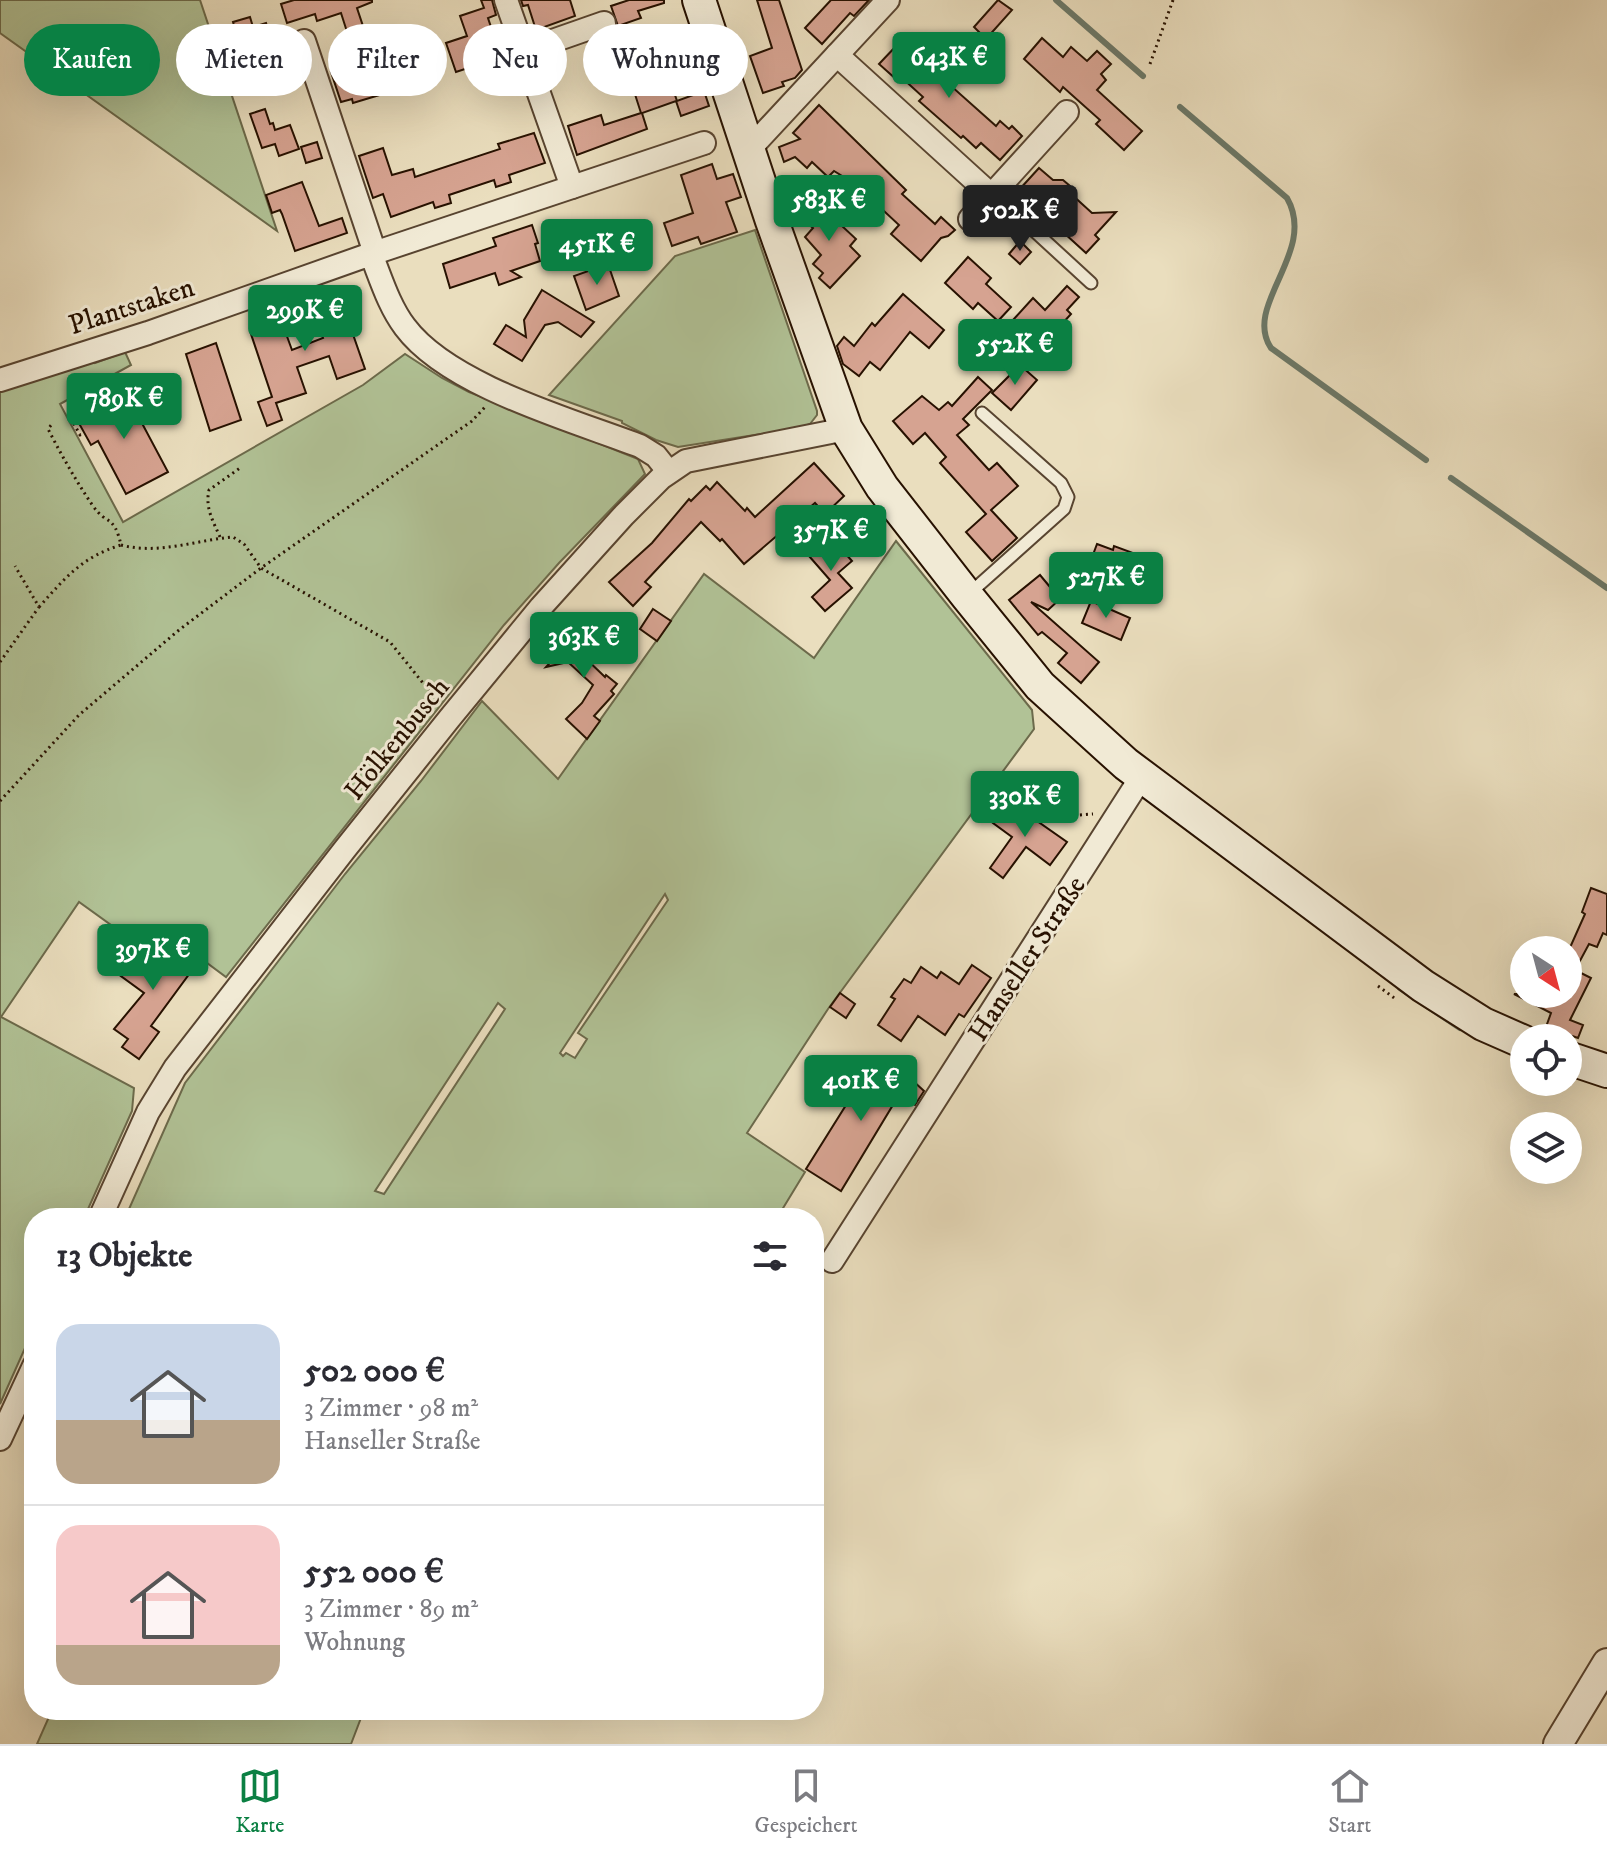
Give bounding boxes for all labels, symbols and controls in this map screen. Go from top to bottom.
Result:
chip: Kaufen [24,24,160,96]
chip: Mieten [176,24,312,96]
chip: Filter [328,24,447,96]
chip: Neu [463,24,567,96]
chip: Wohnung [583,24,748,96]
pin: 643K € [884,32,1014,100]
text: 643K € [910,41,988,74]
pin: 583K € [764,175,894,243]
text: 583K € [792,184,866,217]
pin: 502K € [955,185,1085,253]
text: 502K € [981,194,1059,227]
pin: 451K € [532,219,662,287]
text: 451K € [559,228,635,261]
street label: Plantstaken [64,270,199,343]
pin: 299K € [240,285,370,353]
text: 299K € [266,294,344,327]
pin: 552K € [950,319,1080,387]
text: 552K € [976,328,1054,361]
pin: 789K € [59,373,189,441]
text: 789K € [85,382,163,415]
pin: 357K € [766,505,896,573]
text: 357K € [793,514,869,547]
pin: 527K € [1041,552,1171,620]
text: 527K € [1067,561,1145,594]
pin: 363K € [519,612,649,680]
text: 363K € [548,621,620,654]
street label: Hölkenbusch [337,670,457,807]
pin: 330K € [960,771,1090,839]
text: 330K € [989,780,1061,813]
street label: Hanseller Straße [961,870,1094,1048]
pin: 397K € [88,924,218,992]
text: 397K € [115,933,191,966]
north arrow [1510,936,1582,1008]
map controls [1510,936,1582,1184]
button: locate [1510,1024,1582,1096]
pin: 401K € [796,1055,926,1123]
text: 401K € [822,1064,900,1097]
button: layers [1510,1112,1582,1184]
icon: filters [748,1234,792,1278]
text: 13 Objekte [56,1235,192,1277]
text: 502 000 € [304,1350,445,1392]
icon: home [120,1356,216,1452]
text: 3 Zimmer · 98 m² [304,1392,478,1425]
text: Hanseller Straße [304,1425,481,1458]
text: 552 000 € [304,1551,444,1593]
icon: home [120,1557,216,1653]
text: 3 Zimmer · 89 m² [304,1593,478,1626]
text: Wohnung [304,1626,405,1659]
tab: Karte [235,1764,284,1839]
tab: Gespeichert [755,1764,858,1839]
tab: Start [1328,1764,1372,1839]

